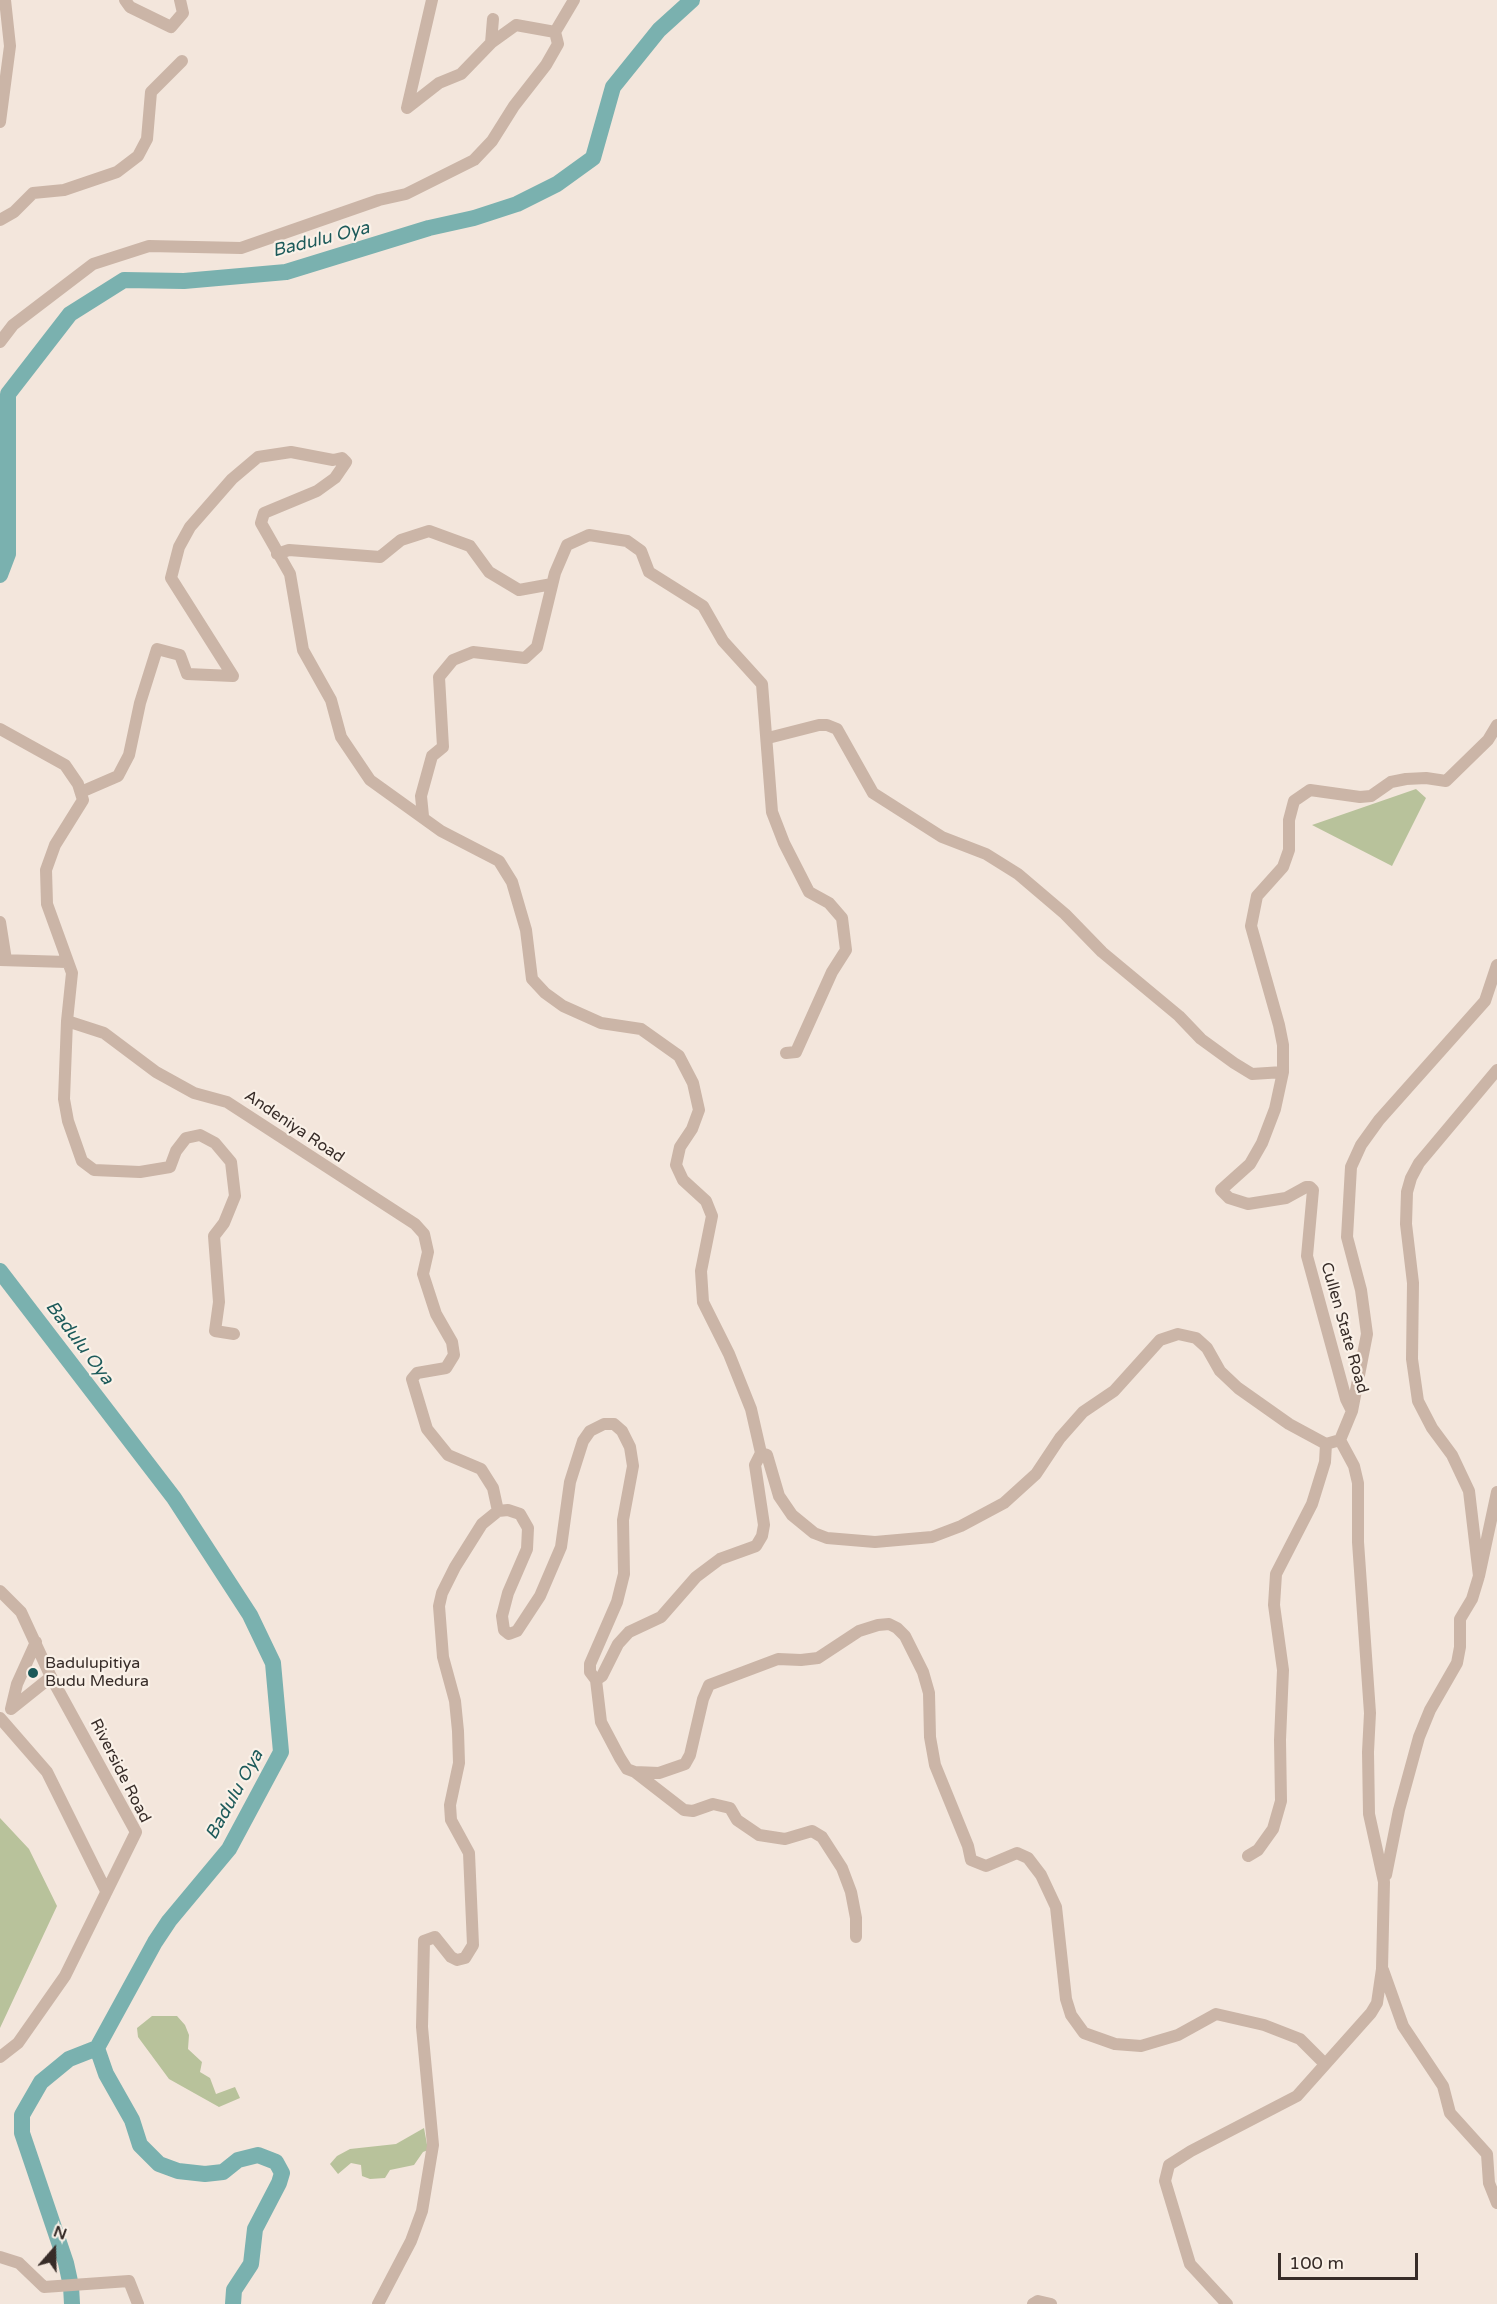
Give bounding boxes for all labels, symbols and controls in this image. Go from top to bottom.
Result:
water label: Badulu Oya [270,218,372,262]
street label: Andeniya Road [240,1087,348,1167]
street label: Cullen State Road [1316,1260,1372,1396]
water label: Badulu Oya [40,1297,118,1389]
place label: Badulupitiya Budu Medura [45,1654,149,1692]
marker: Badulupitiya Budu Medura [26,1666,40,1680]
street label: Riverside Road [86,1716,154,1826]
water label: Badulu Oya [201,1746,269,1844]
north arrow [24,2220,84,2280]
text: N [51,2221,70,2245]
scale bar [1281,2241,1420,2279]
text: 100 m [1289,2252,1344,2274]

